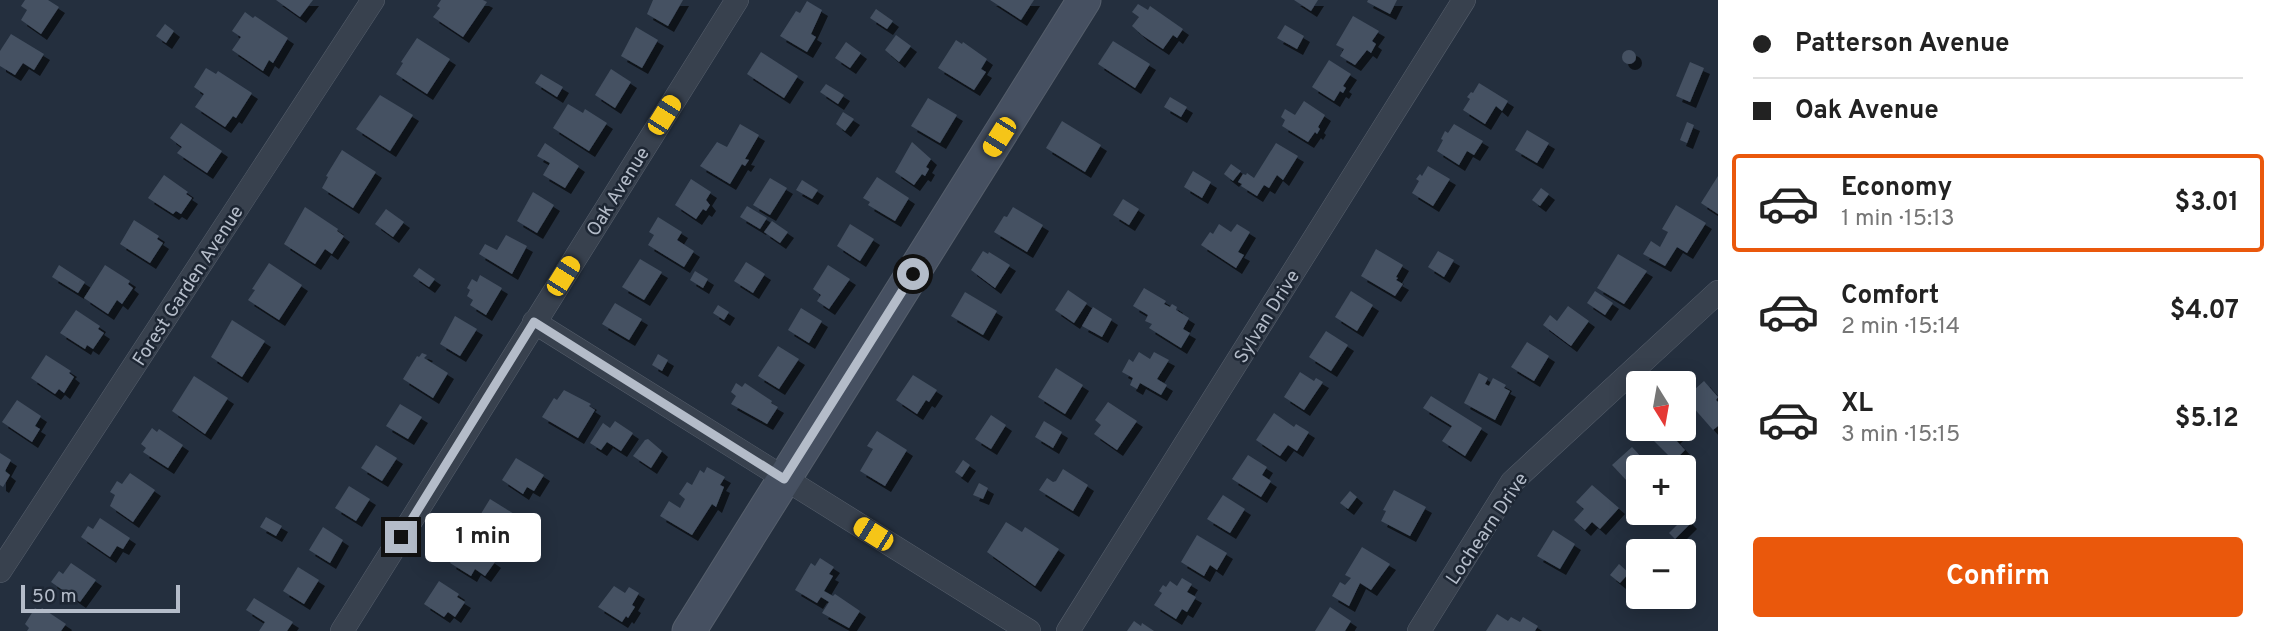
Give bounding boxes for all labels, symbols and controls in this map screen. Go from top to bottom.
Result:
text: Patterson Avenue [1795,28,2010,61]
car [644,92,685,138]
text: Oak Avenue [1795,95,1939,128]
car [979,114,1020,160]
street label: Oak Avenue [582,143,656,241]
icon: car [1757,172,1820,235]
text: Economy [1841,172,1952,205]
text: $3.01 [2175,187,2239,220]
street label: Forest Garden Avenue [128,201,249,371]
text: 1 min · 15:13 [1841,205,1955,234]
car [543,253,584,299]
route start [897,258,929,290]
street label: Sylvan Drive [1229,266,1306,368]
icon: car [1757,280,1820,343]
text: Comfort [1841,280,1939,313]
text: $4.07 [2170,295,2239,328]
text: 2 min · 15:14 [1841,313,1960,342]
north arrow [1626,371,1696,441]
map controls [1626,371,1696,609]
icon: car [1757,388,1820,451]
text: XL [1841,388,1873,421]
text: $5.12 [2175,403,2239,436]
text: 3 min · 15:15 [1841,421,1960,450]
button: + [1626,455,1696,525]
street label: Lochearn Drive [1441,469,1534,590]
callout: 1 min [426,512,541,562]
car [850,514,897,554]
route end [385,521,417,553]
text: 1 min [455,523,511,552]
button: Confirm [1753,537,2243,617]
button: − [1626,539,1696,609]
scale bar [21,582,180,614]
text: 50 m [32,585,77,609]

